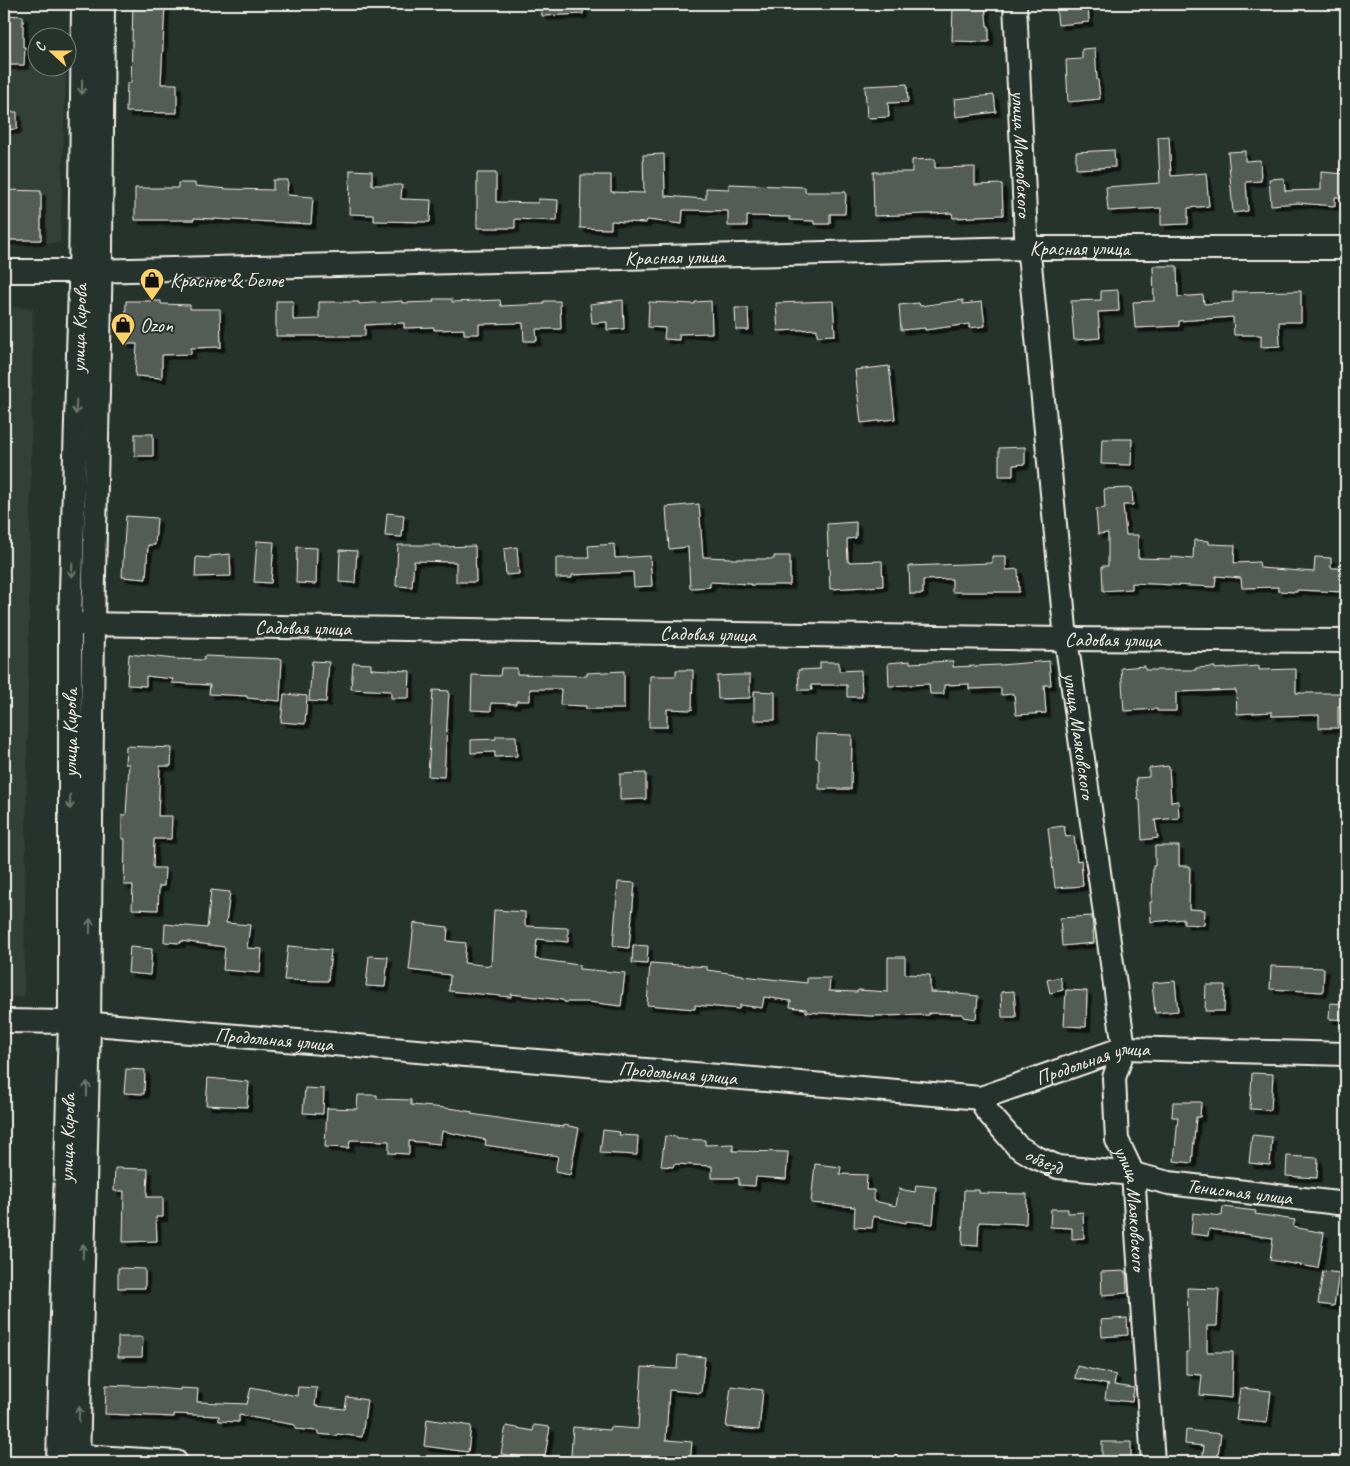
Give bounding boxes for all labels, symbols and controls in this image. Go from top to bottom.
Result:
north arrow [28,28,78,78]
text: С [31,39,50,54]
one-way arrow [77,79,87,95]
street label: улица Маяковского [1006,89,1037,220]
street label: Красная улица [1030,236,1132,261]
street label: Красная улица [625,243,727,271]
shop icon: Красное & Белое [139,267,165,301]
place label: Красное & Белое [170,268,285,293]
street label: улица Кирова [65,282,93,374]
shop icon: Ozon [110,312,136,346]
place label: Ozon [140,313,174,338]
one-way arrow [72,399,81,415]
one-way arrow [67,562,77,578]
street label: Садовая улица [255,615,352,641]
street label: Садовая улица [660,621,757,647]
street label: Садовая улица [1065,627,1162,653]
street label: улица Маяковского [1058,670,1101,802]
street label: улица Кирова [58,687,83,778]
one-way arrow [65,794,75,810]
one-way arrow [85,918,95,934]
street label: Продольная улица [214,1022,336,1057]
street label: Продольная улица [1032,1036,1151,1091]
street label: Продольная улица [618,1056,739,1091]
one-way arrow [83,1081,92,1097]
street label: улица Кирова [54,1092,81,1184]
street label: улица Маяковского [1108,1141,1152,1274]
street label: объезд [1020,1142,1064,1180]
street label: Тенистая улица [1185,1173,1295,1211]
one-way arrow [79,1243,88,1259]
one-way arrow [74,1406,84,1422]

